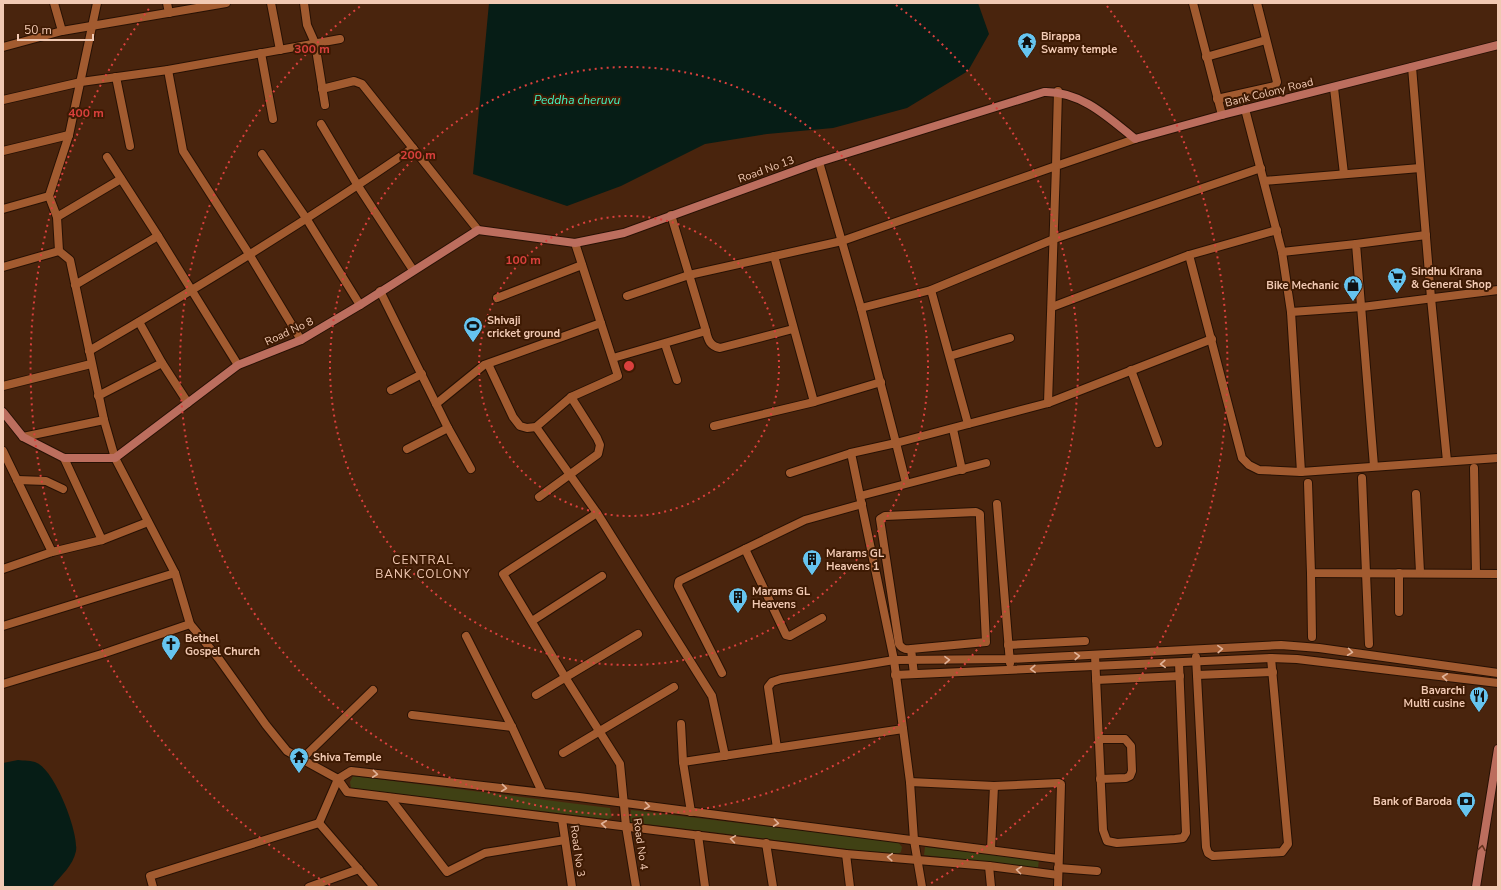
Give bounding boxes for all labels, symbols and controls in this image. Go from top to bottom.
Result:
scale bar [18,16,93,42]
text: 50 m [24,22,52,38]
place label: Birappa Swamy temple [1041,29,1117,57]
temple icon: Birappa Swamy temple [1016,31,1038,59]
text: 300 m [294,41,330,57]
street label: Bank Colony Road [1223,74,1315,111]
water label: Peddha cheruvu [534,92,621,108]
text: 400 m [68,105,104,121]
text: 200 m [400,147,436,163]
street label: Road No 13 [736,152,796,187]
text: 100 m [505,252,541,268]
place label: Sindhu Kirana & General Shop [1411,264,1492,292]
supermarket icon: Sindhu Kirana & General Shop [1386,266,1408,294]
shop icon: Bike Mechanic [1342,274,1364,302]
place label: Bike Mechanic [1266,278,1340,293]
street label: Road No 8 [262,313,316,349]
place label: Shivaji cricket ground [487,313,560,341]
sports icon: Shivaji cricket ground [462,315,484,343]
centre of rings [622,359,636,373]
place label: Marams GL Heavens 1 [826,546,884,574]
building icon: Marams GL Heavens 1 [801,548,823,576]
district label: CENTRAL BANK COLONY [375,552,471,582]
place label: Marams GL Heavens [752,584,810,612]
building icon: Marams GL Heavens [727,586,749,614]
place label: Bethel Gospel Church [185,631,260,659]
church icon: Bethel Gospel Church [160,633,182,661]
one-way arrow [1217,644,1223,653]
one-way arrow [1347,647,1353,656]
one-way arrow [1074,651,1080,660]
one-way arrow [944,655,950,664]
one-way arrow [1160,659,1166,668]
one-way arrow [1030,665,1036,673]
one-way arrow [1442,673,1448,682]
place label: Bavarchi Multi cusine [1404,683,1465,711]
restaurant icon: Bavarchi Multi cusine [1468,685,1490,713]
temple icon: Shiva Temple [288,746,310,774]
place label: Shiva Temple [313,750,381,765]
one-way arrow [372,769,378,778]
one-way arrow [501,784,507,793]
bank icon: Bank of Baroda [1455,790,1477,818]
place label: Bank of Baroda [1373,794,1452,809]
one-way arrow [644,801,650,810]
street label: Road No 4 [629,817,652,871]
one-way arrow [773,818,779,827]
one-way arrow [601,820,607,829]
street label: Road No 3 [566,824,589,878]
one-way arrow [730,835,736,844]
one-way arrow [1477,845,1486,852]
one-way arrow [887,853,893,862]
one-way arrow [1016,866,1022,875]

